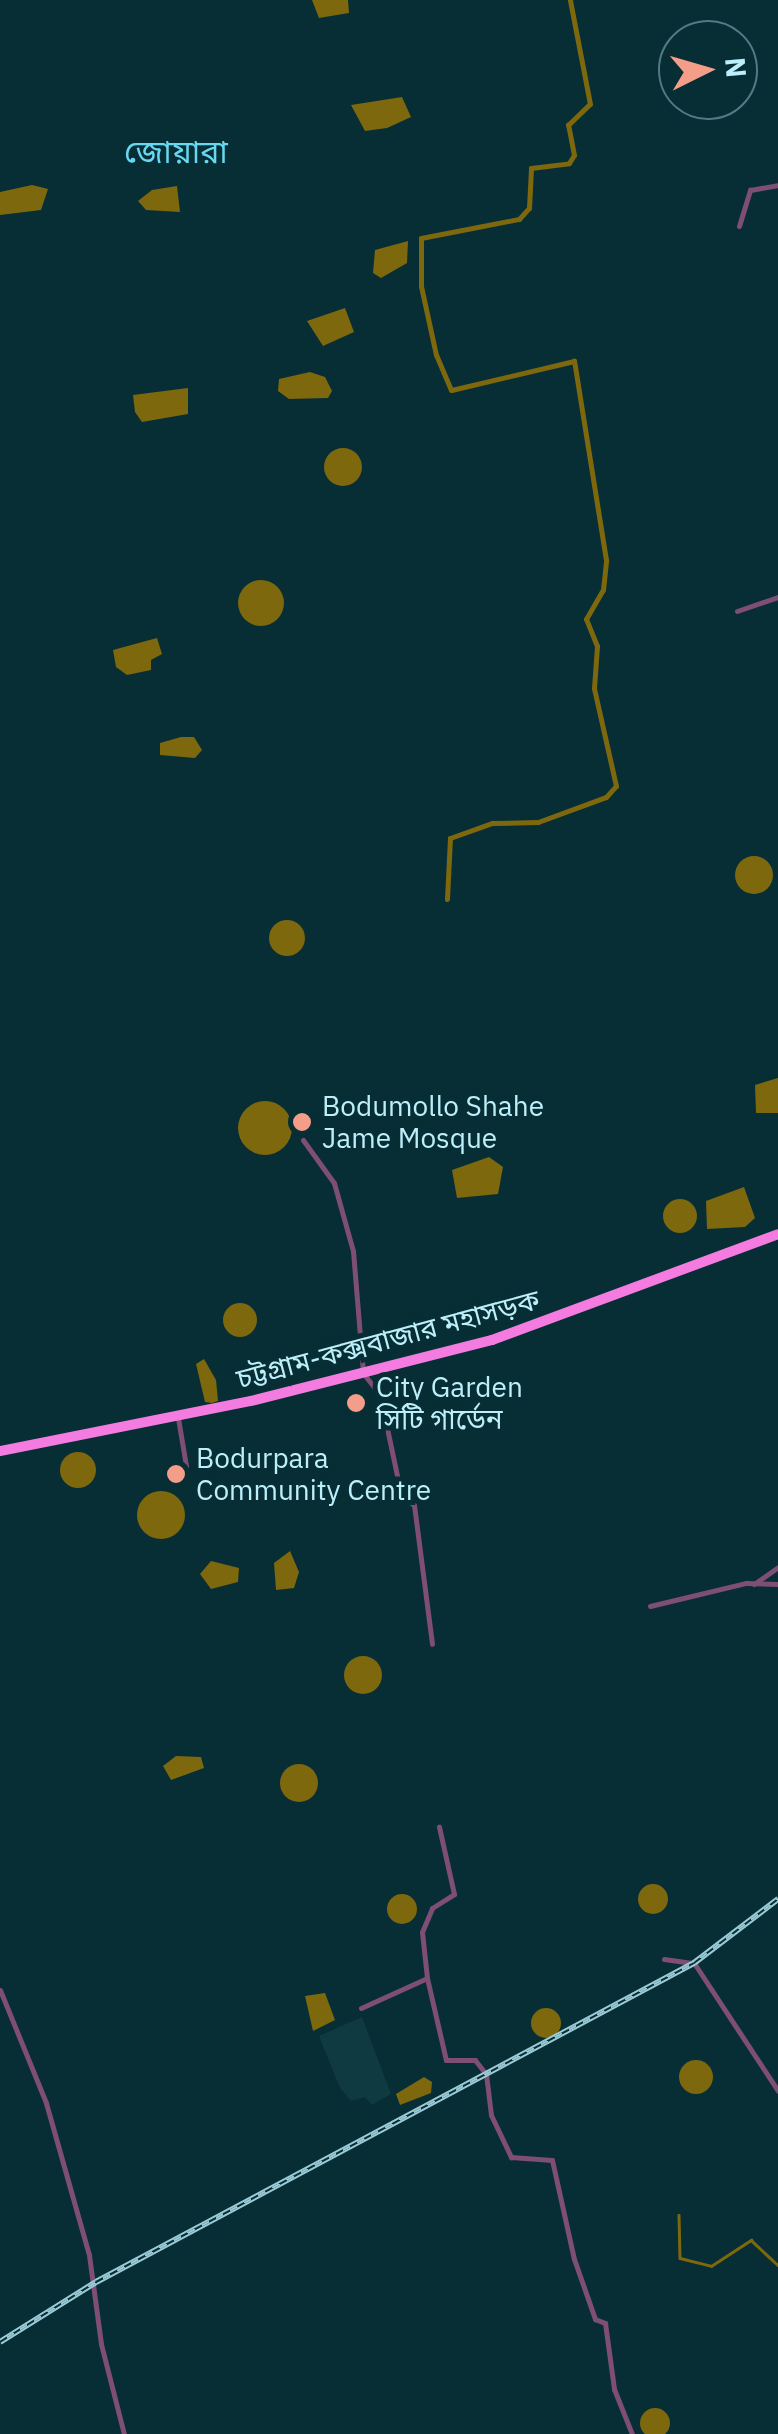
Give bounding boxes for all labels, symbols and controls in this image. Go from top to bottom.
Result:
north arrow [658,20,758,120]
text: N [717,56,756,79]
district label: জোয়ারা [124,132,228,170]
place label: Bodumollo Shahe Jame Mosque [322,1089,544,1155]
marker: Bodumollo Shahe Jame Mosque [291,1111,313,1133]
street label: চট্টগ্রাম-কক্সবাজার মহাসড়ক [233,1282,543,1396]
place label: City Garden সিটি গার্ডেন [376,1370,523,1436]
marker: City Garden সিটি গার্ডেন [345,1392,367,1414]
place label: Bodurpara Community Centre [196,1441,431,1507]
marker: Bodurpara Community Centre [165,1463,187,1485]

